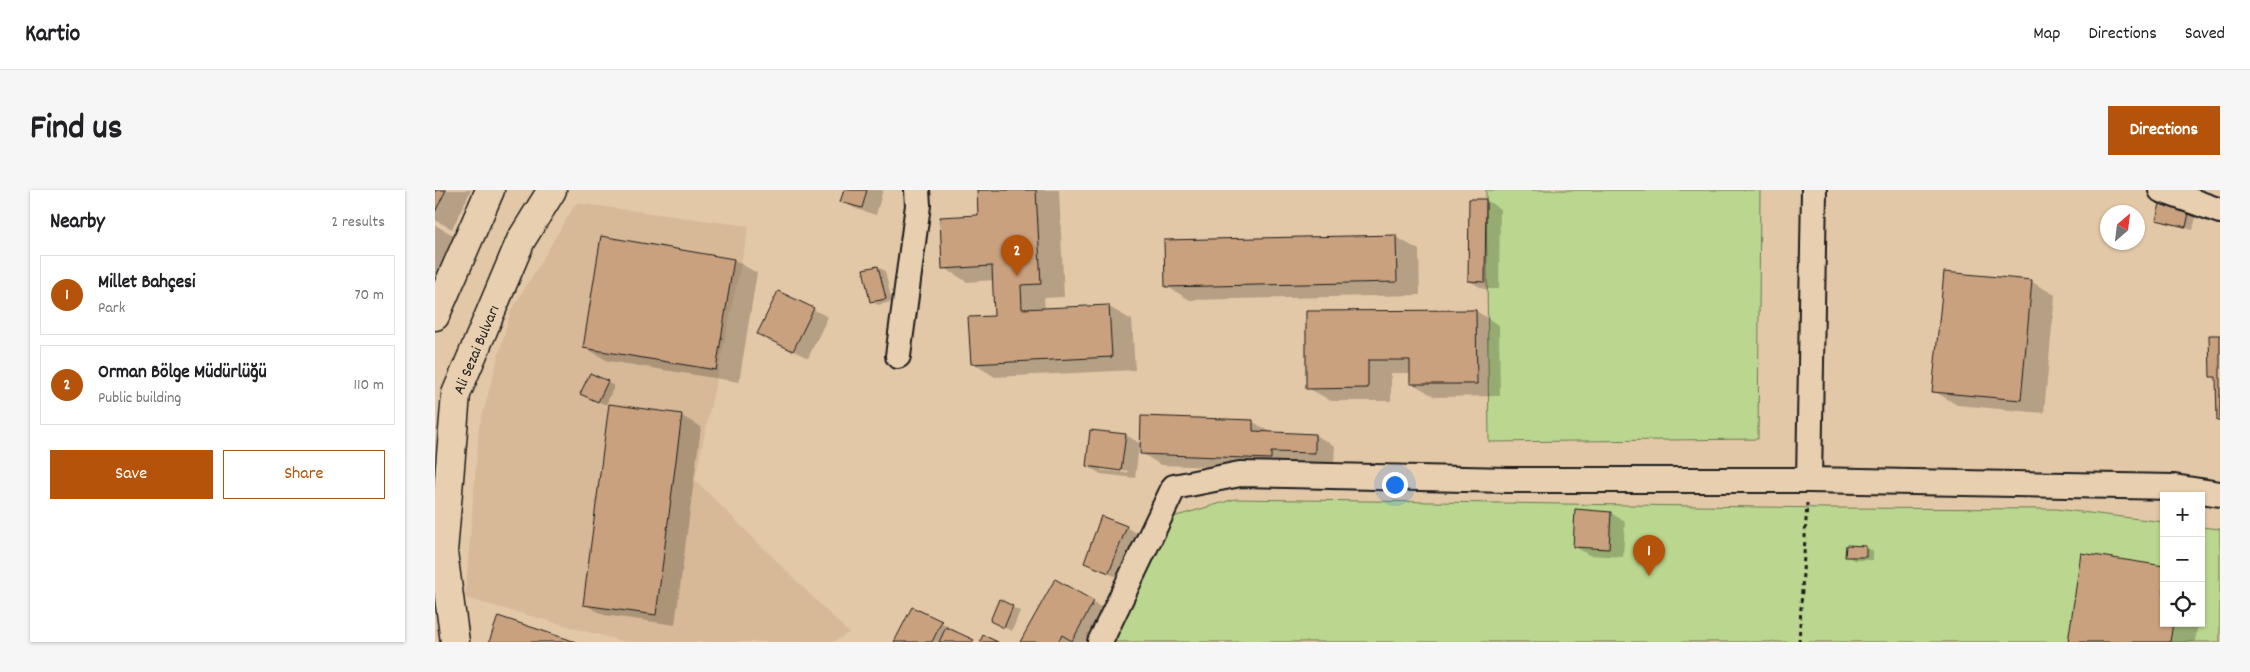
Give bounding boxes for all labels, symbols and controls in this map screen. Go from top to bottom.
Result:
text: Kartio [25,18,80,52]
text: Map [2033,22,2060,47]
text: Directions [2088,22,2157,47]
text: Saved [2185,22,2225,47]
text: Find us [30,105,122,155]
button: Directions [2108,106,2220,155]
north arrow [2100,205,2145,250]
text: Nearby [50,208,105,238]
text: 2 results [331,211,385,234]
pin: 2 [1001,235,1033,276]
text: Millet Bahçesi [98,270,195,297]
text: 1 [65,284,69,307]
text: 70 m [354,284,384,307]
text: Park [98,297,125,320]
street label: Ali Sezai Bulvarı [448,302,506,398]
text: Orman Bölge Müdürlüğü [98,360,267,387]
text: 2 [64,374,71,397]
text: 110 m [354,374,384,397]
text: Public building [98,387,181,410]
button: Save [50,450,213,499]
button: Share [223,450,385,499]
your location [1382,472,1408,498]
map controls [2160,492,2205,627]
button: + [2160,492,2205,537]
pin: 1 [1633,535,1665,576]
button: − [2160,537,2205,582]
button: locate [2160,582,2205,627]

